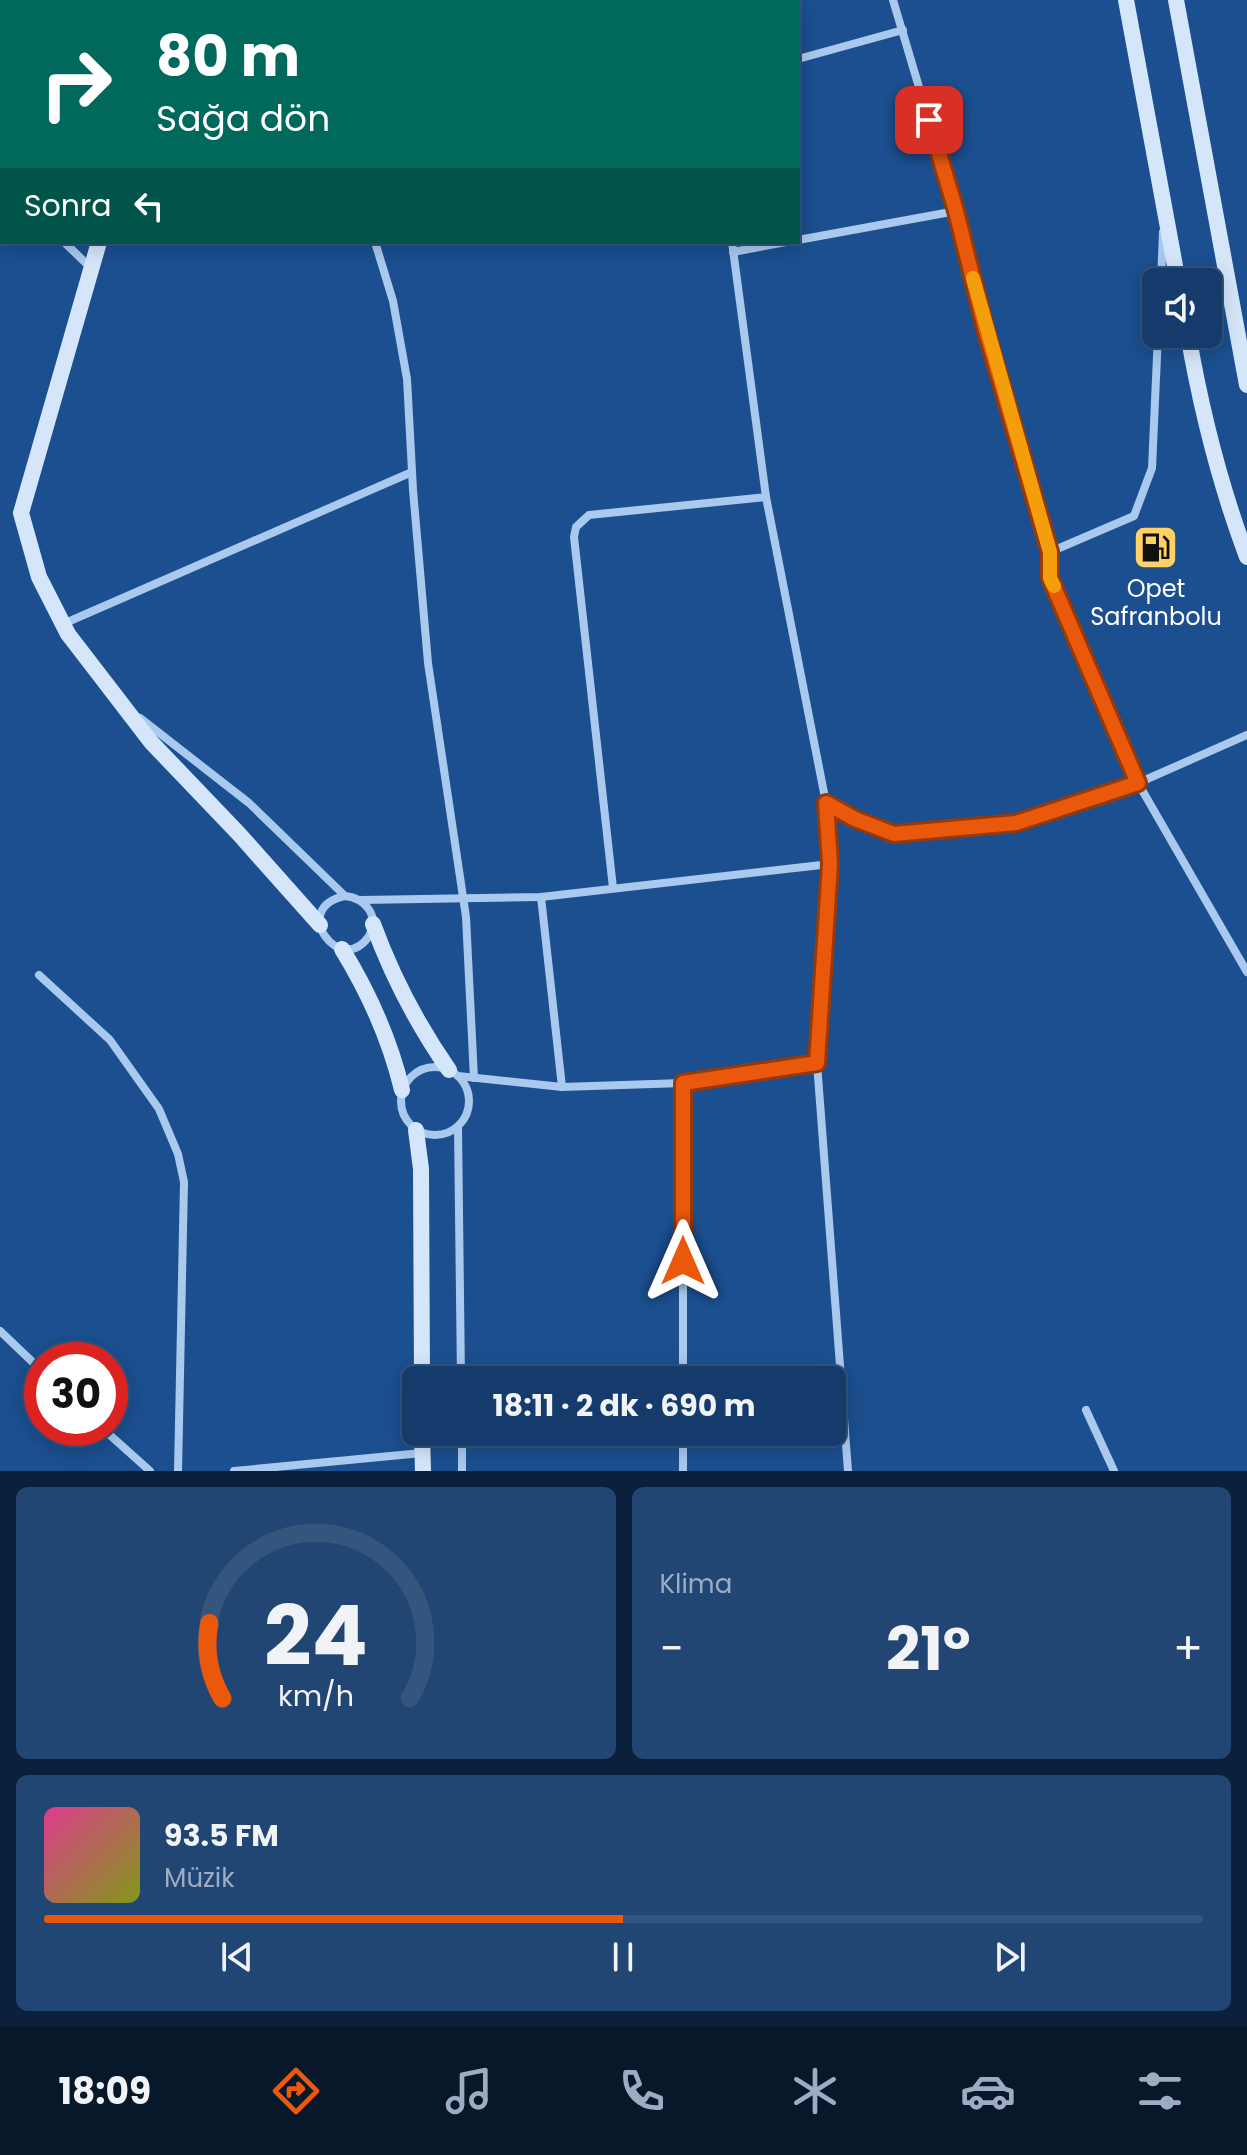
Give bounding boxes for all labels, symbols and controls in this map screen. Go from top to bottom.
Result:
text: 80 m [156,17,300,96]
icon: right [24,32,128,136]
pin [895,86,963,154]
text: Sağa dön [156,93,330,144]
icon: arrive [907,98,951,142]
text: Sonra [24,184,111,227]
icon: left [127,184,171,228]
map controls [1142,268,1222,348]
button: sound [1142,268,1222,348]
fuel station icon: Opet Safranbolu [1132,523,1180,571]
place label: Opet Safranbolu [1090,572,1222,633]
position arrow [641,1219,725,1303]
speed limit sign: 30 [24,1342,128,1446]
text: 18:11 · 2 dk · 690 m [493,1384,755,1427]
text: Klima [660,1566,732,1602]
text: 24 [264,1578,368,1694]
text: 21° [886,1607,971,1691]
text: − [660,1618,684,1679]
text: + [1173,1618,1203,1679]
text: km/h [278,1676,354,1716]
text: 93.5 FM [164,1814,279,1857]
text: Müzik [164,1860,235,1896]
icon: previous [215,1935,259,1979]
icon: pause [601,1935,645,1979]
icon: next [988,1935,1032,1979]
icon: directions [268,2063,324,2119]
icon: music [441,2063,497,2119]
icon: phone [614,2063,670,2119]
icon: climate [787,2063,843,2119]
icon: car [960,2063,1016,2119]
icon: filters [1132,2063,1188,2119]
text: 18:09 [58,2066,151,2117]

